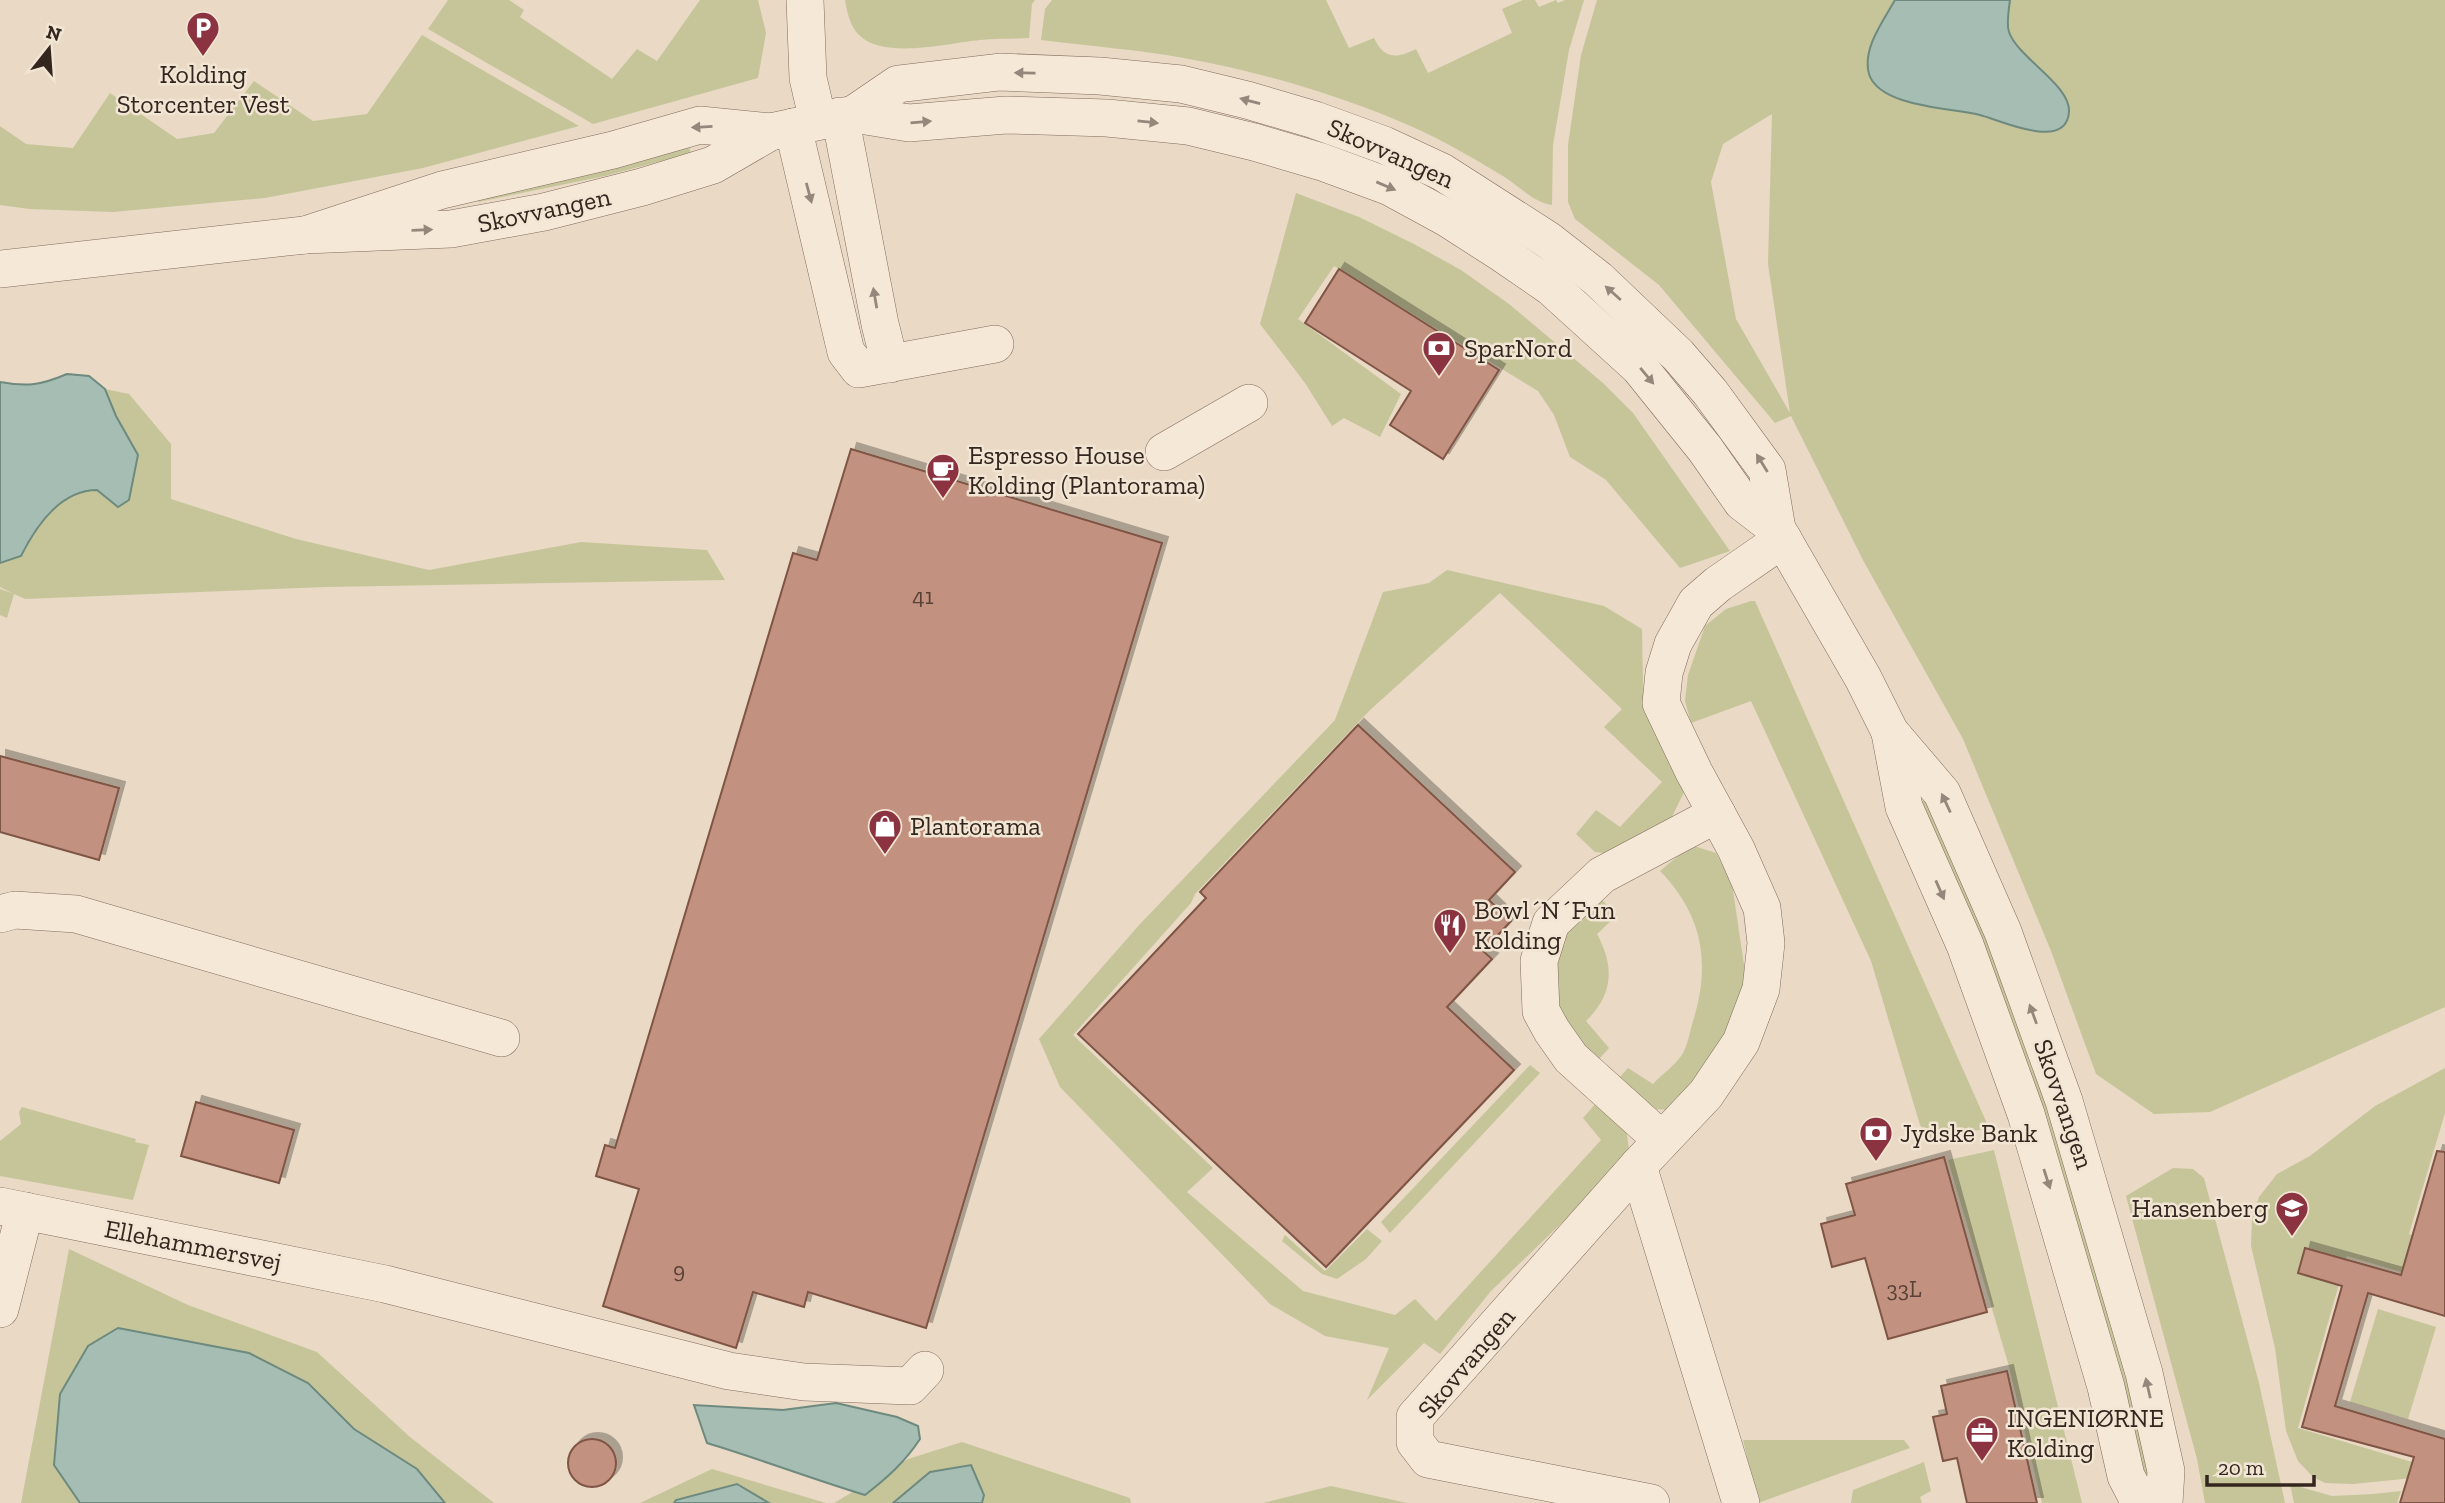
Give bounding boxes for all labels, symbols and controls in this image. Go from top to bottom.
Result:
parking icon: Kolding Storcenter Vest [184,9,222,58]
north arrow [14,14,84,84]
text: N [44,20,64,46]
place label: Kolding Storcenter Vest [117,58,290,120]
one-way arrow [1013,67,1035,78]
one-way arrow [1238,95,1260,106]
street label: Skovvangen [1323,111,1459,195]
one-way arrow [910,116,932,127]
one-way arrow [1137,117,1159,128]
one-way arrow [691,121,713,132]
street label: Skovvangen [475,180,614,240]
one-way arrow [1375,180,1396,191]
one-way arrow [804,183,815,205]
one-way arrow [411,225,433,236]
one-way arrow [1605,285,1622,301]
one-way arrow [869,287,880,309]
bank icon: SparNord [1420,329,1458,378]
place label: SparNord [1464,332,1572,364]
one-way arrow [1639,368,1654,385]
place label: Espresso House Kolding (Plantorama) [968,439,1205,501]
cafe icon: Espresso House Kolding (Plantorama) [924,451,962,500]
one-way arrow [1755,454,1768,473]
house number: 41 [912,582,934,610]
one-way arrow [1940,793,1952,813]
shop icon: Plantorama [866,807,904,856]
place label: Plantorama [910,810,1041,842]
one-way arrow [1935,879,1946,900]
place label: Bowl´N´Fun Kolding [1474,894,1615,956]
restaurant icon: Bowl´N´Fun Kolding [1431,906,1469,955]
one-way arrow [2027,1003,2038,1024]
street label: Skovvangen [2027,1035,2101,1173]
bank icon: Jydske Bank [1857,1114,1895,1163]
place label: Jydske Bank [1900,1117,2038,1149]
one-way arrow [2042,1169,2052,1190]
school or university icon: Hansenberg [2273,1189,2311,1238]
place label: Hansenberg [2131,1192,2268,1224]
street label: Ellehammersvej [102,1212,284,1278]
house number: 9 [673,1256,685,1284]
house number: 33L [1886,1275,1922,1303]
street label: Skovvangen [1410,1301,1522,1425]
one-way arrow [2142,1377,2153,1399]
place label: INGENIØRNE Kolding [2007,1402,2164,1464]
office icon: INGENIØRNE Kolding [1963,1414,2001,1463]
scale bar [2207,1444,2314,1488]
text: 20 m [2218,1455,2264,1480]

